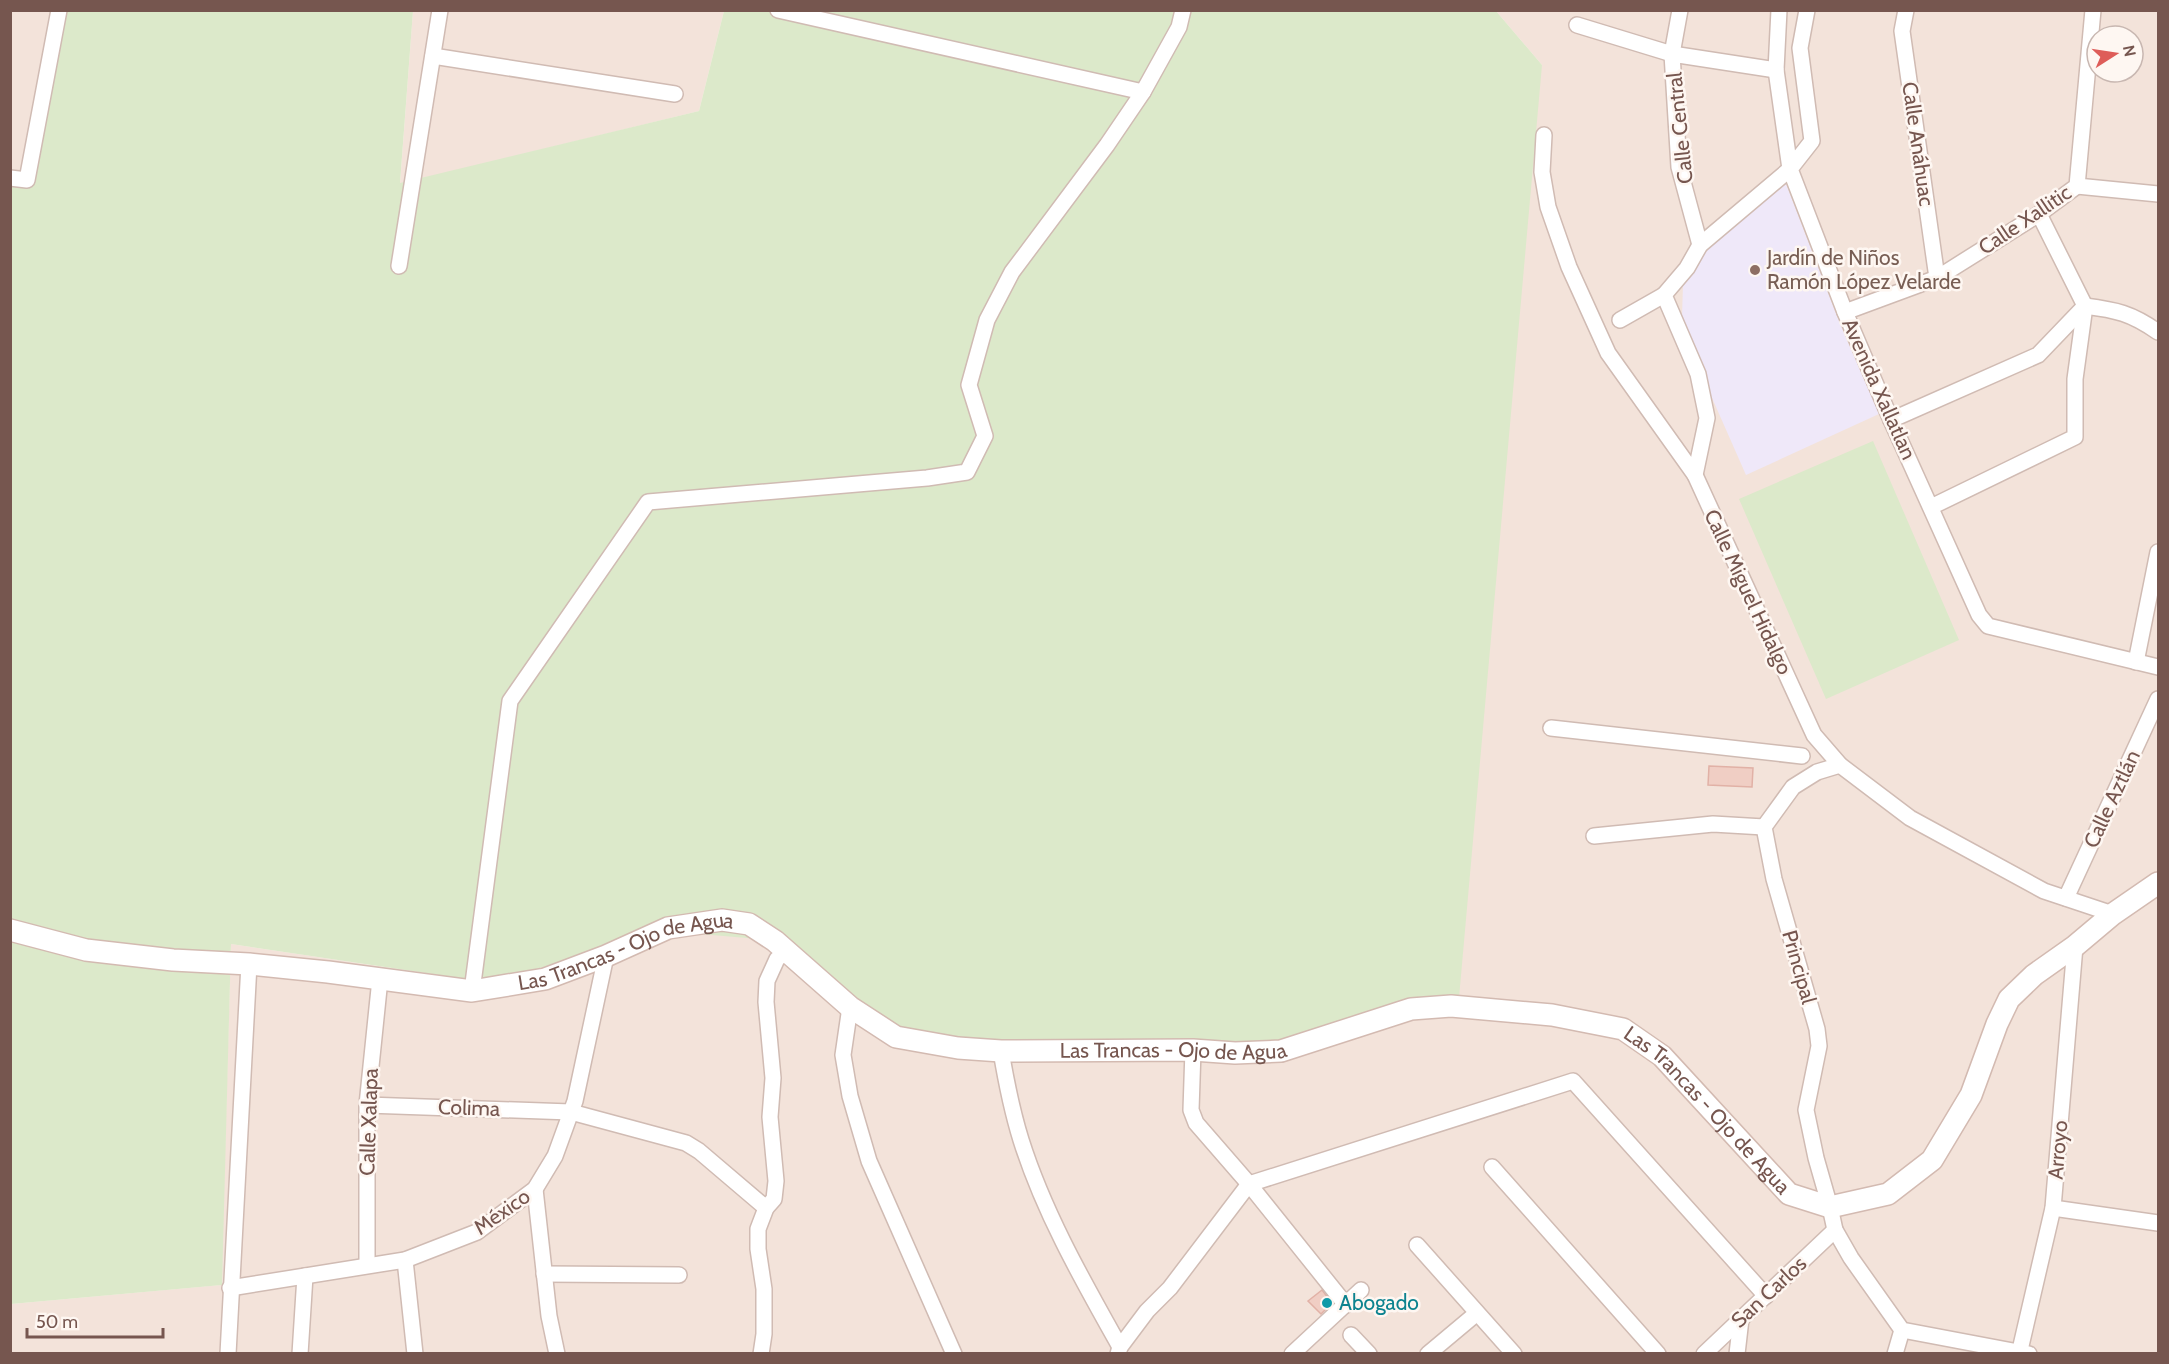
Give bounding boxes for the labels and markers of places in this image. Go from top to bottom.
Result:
place label: Jardín de Niños Ramón López Velarde [1766,245,1961,294]
marker: Jardín de Niños Ramón López Velarde [1748,263,1762,277]
place label: Abogado [1339,1290,1419,1315]
marker: Abogado [1320,1296,1334,1310]

